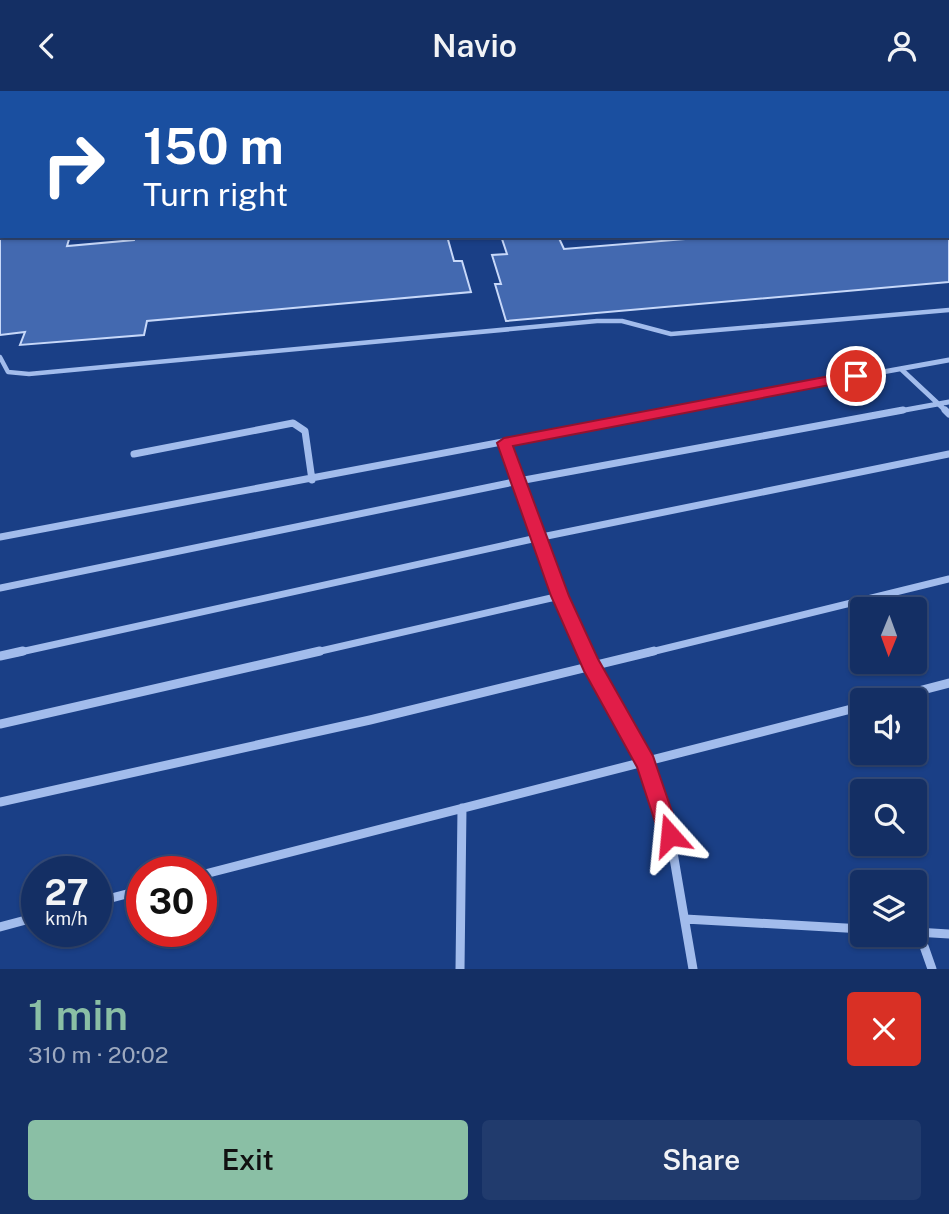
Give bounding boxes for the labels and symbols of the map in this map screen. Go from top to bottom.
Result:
pin [826,346,886,406]
north arrow [850,597,928,674]
position arrow [633,798,707,872]
speed limit sign: 30 [126,856,217,947]

